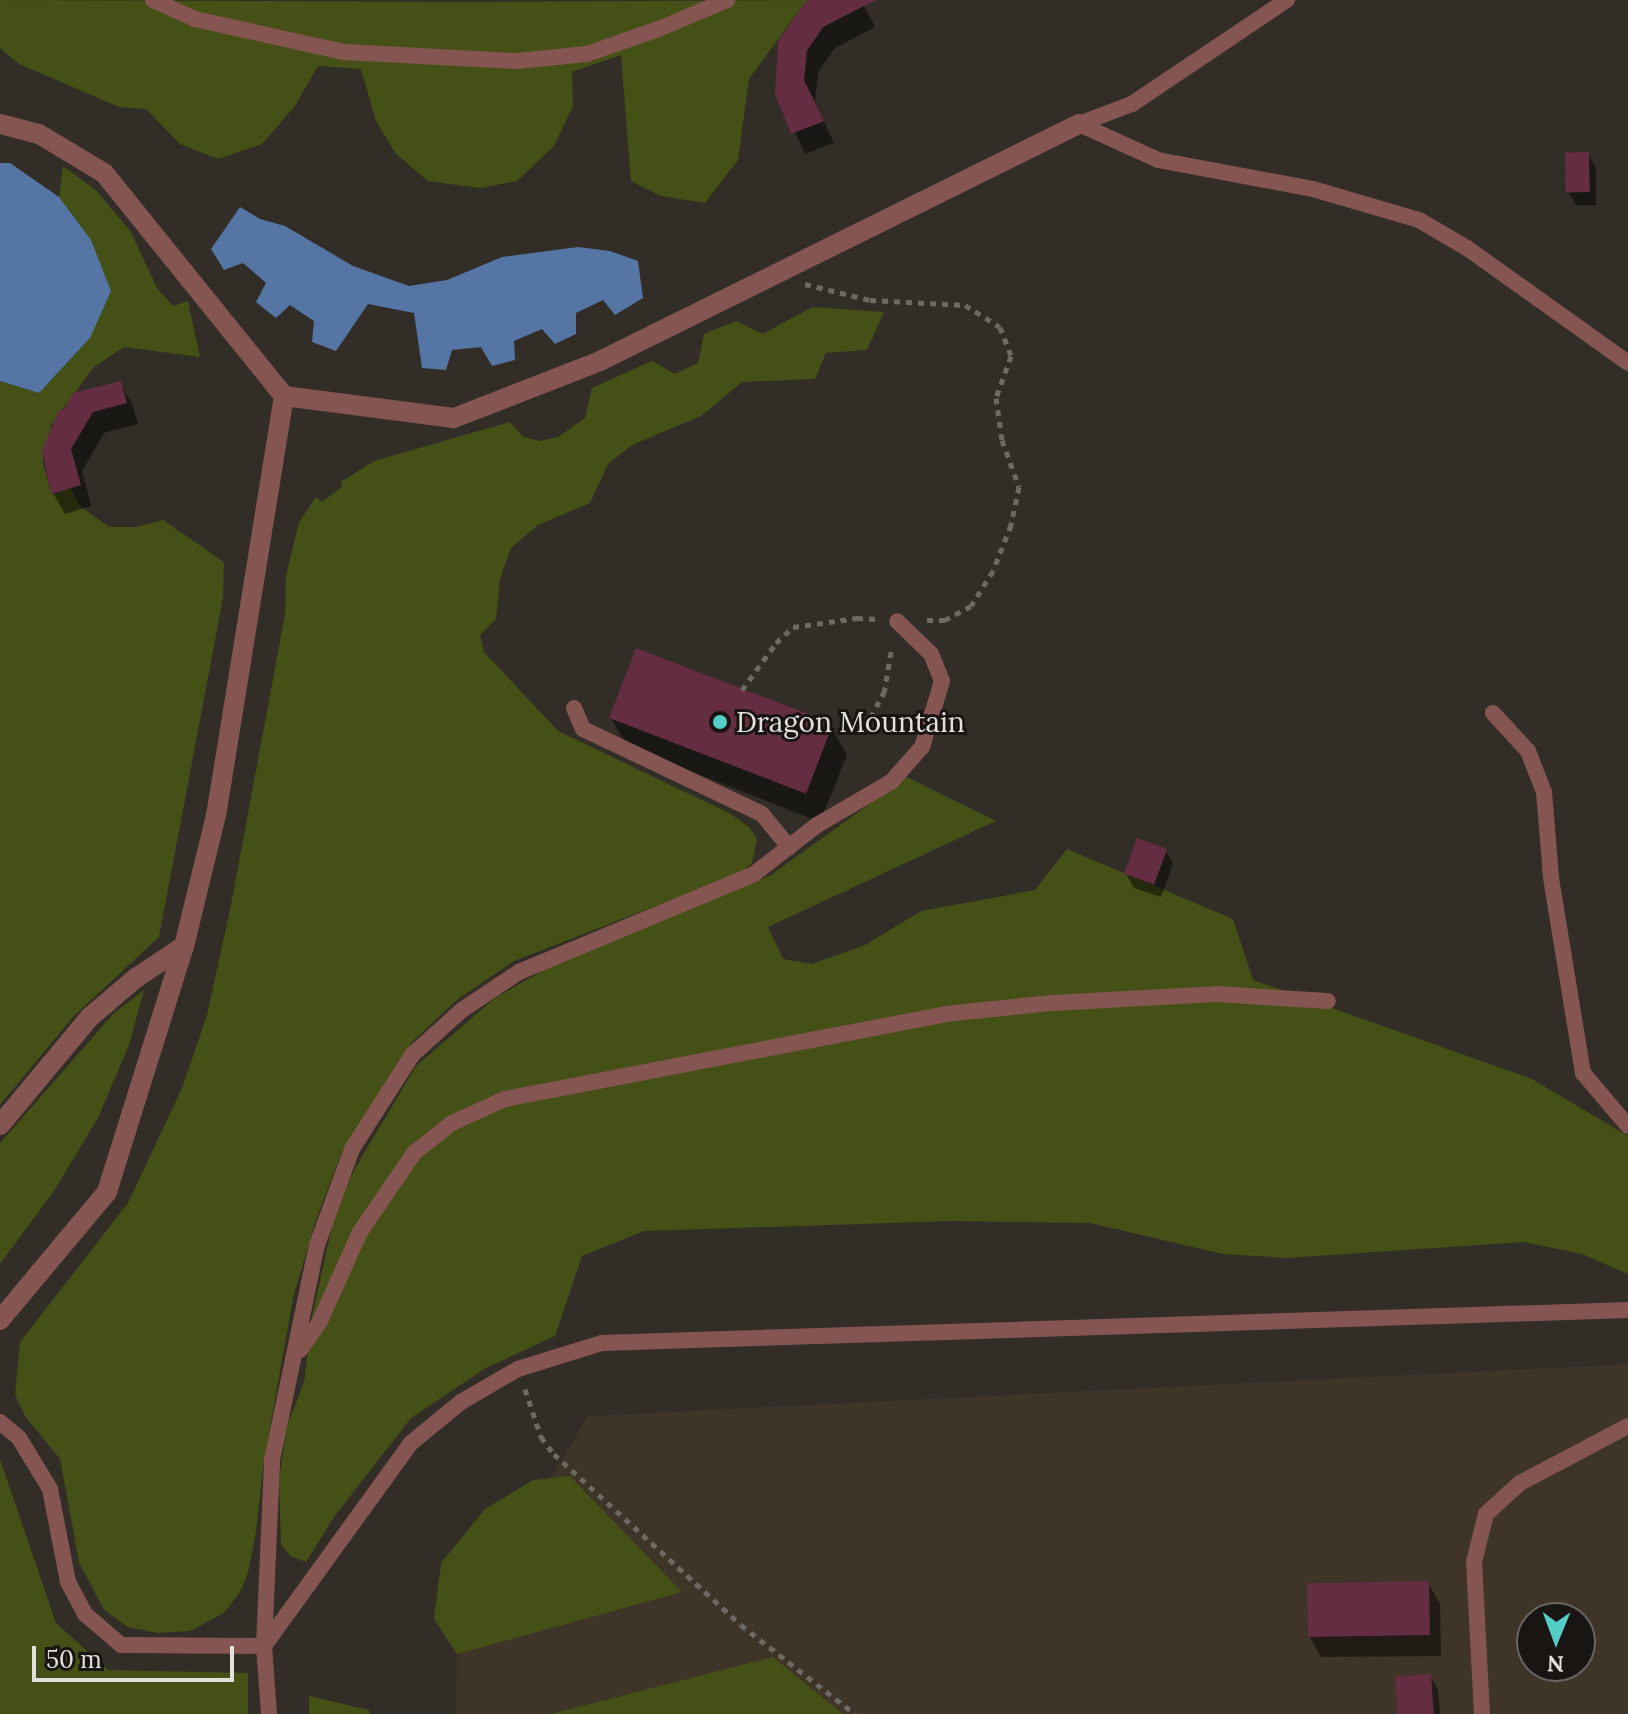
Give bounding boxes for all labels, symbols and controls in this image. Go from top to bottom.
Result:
place label: Dragon Mountain [736,705,965,739]
marker: Dragon Mountain [711,713,729,731]
north arrow [1516,1602,1596,1682]
scale bar [36,1630,238,1680]
text: 50 m [46,1644,102,1675]
text: N [1547,1650,1564,1678]

